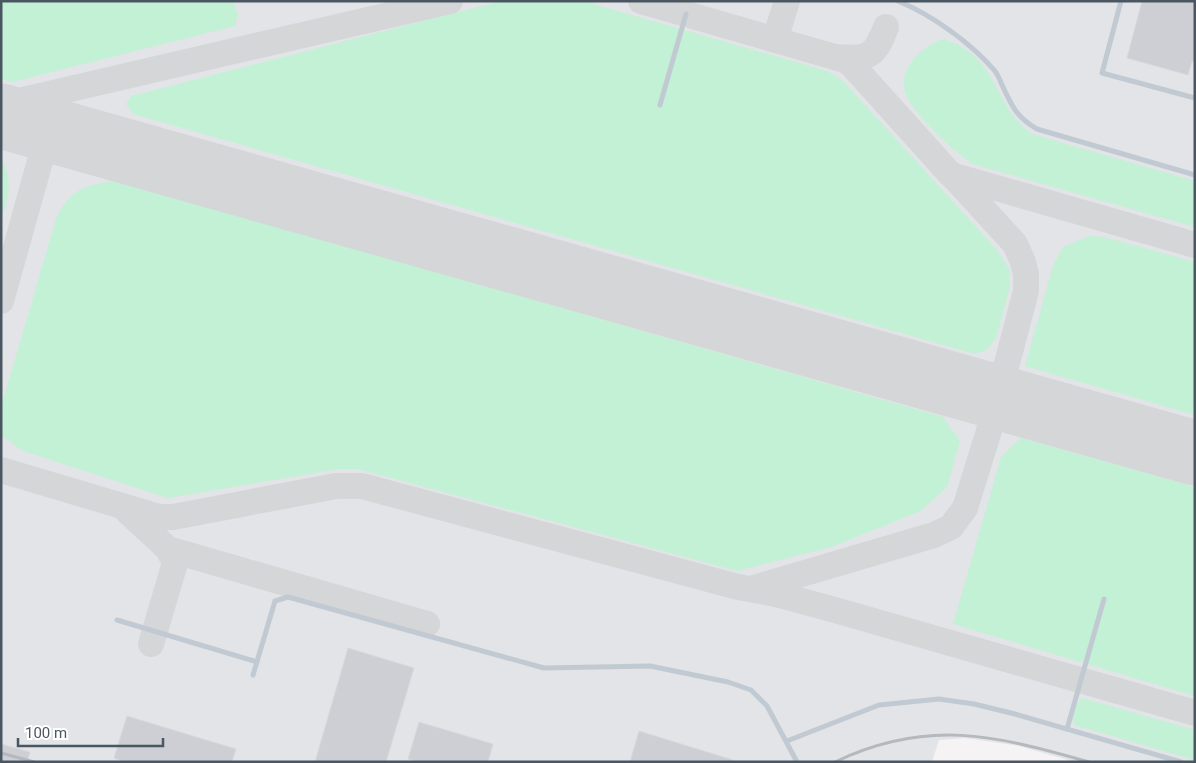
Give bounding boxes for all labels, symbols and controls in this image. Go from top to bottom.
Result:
scale bar [18,716,162,748]
text: 100 m [25,724,67,742]

